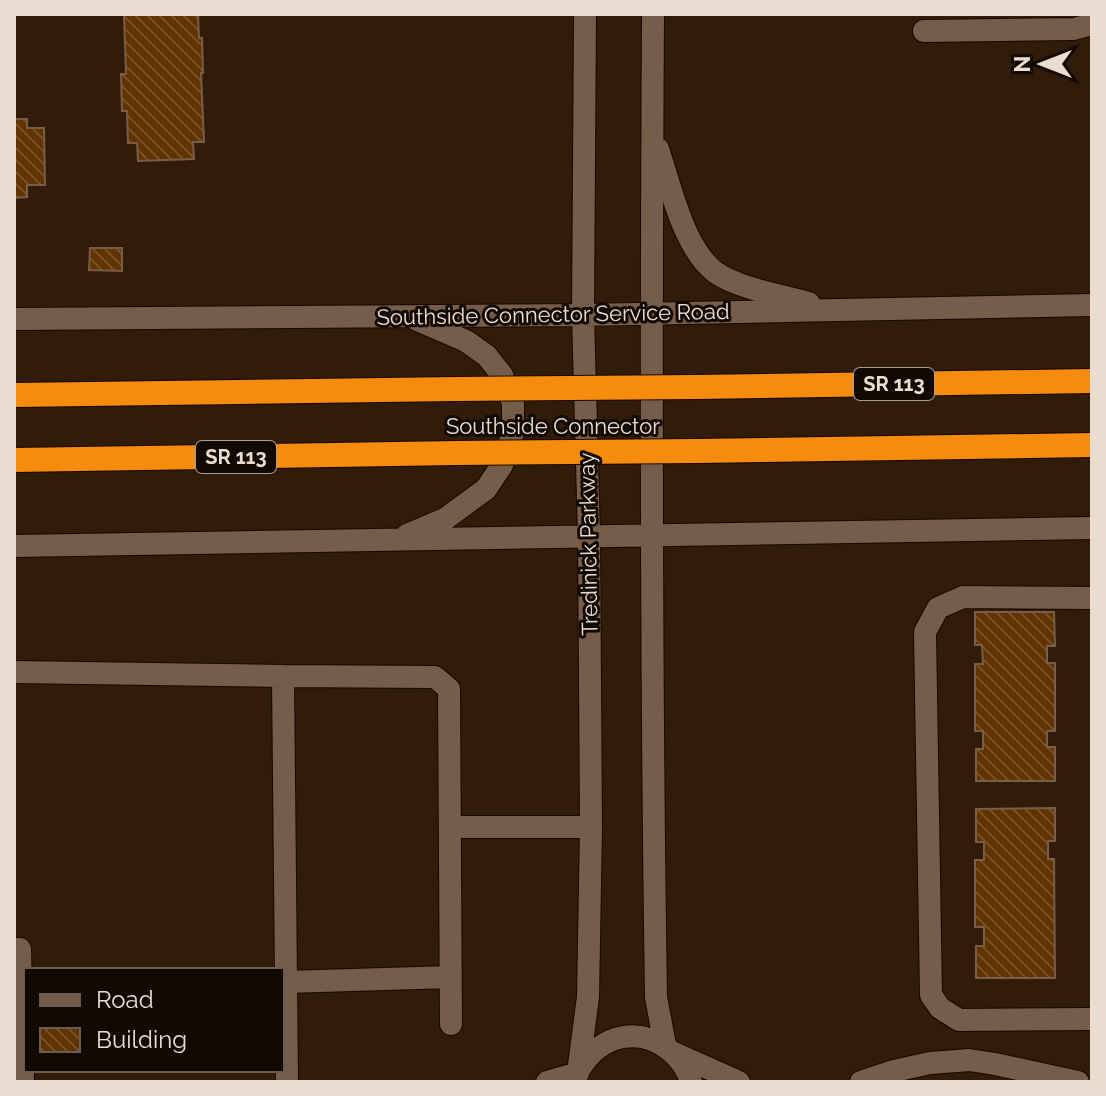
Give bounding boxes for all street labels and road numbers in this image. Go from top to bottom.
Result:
street label: Southside Connector Service Road [376,298,730,330]
road number: SR 113 [854,368,934,400]
street label: Southside Connector [446,413,660,439]
road number: SR 113 [196,441,276,473]
street label: Tredinick Parkway [573,452,603,636]

